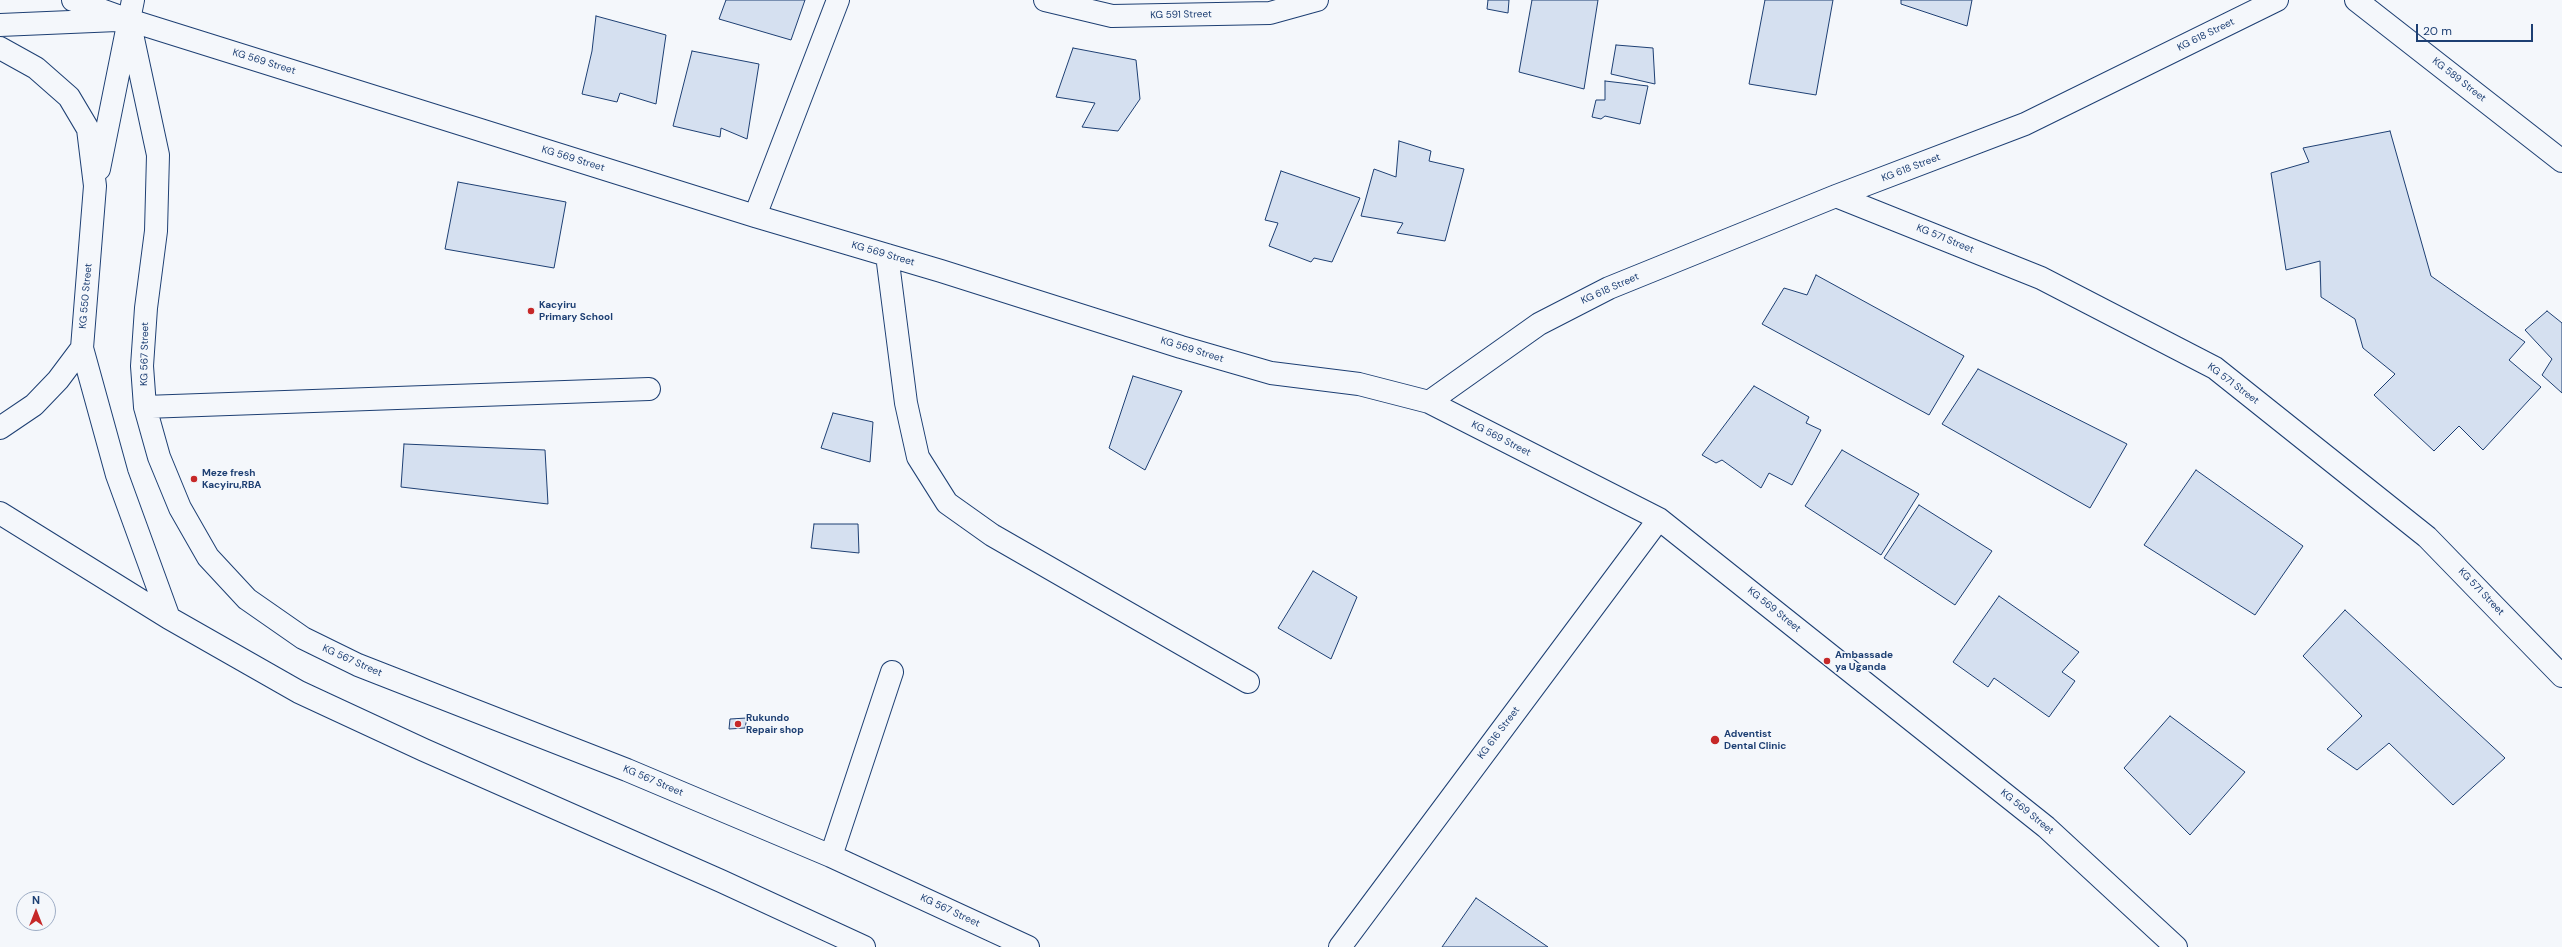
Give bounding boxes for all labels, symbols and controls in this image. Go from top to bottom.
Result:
street label: KG 591 Street [1150,8,1212,22]
street label: KG 618 Street [2175,16,2237,54]
scale bar [2418,16,2535,42]
text: 20 m [2423,23,2452,39]
street label: KG 569 Street [231,47,297,77]
street label: KG 589 Street [2430,55,2488,105]
street label: KG 569 Street [540,144,606,174]
street label: KG 618 Street [1880,151,1942,185]
street label: KG 571 Street [1914,222,1976,256]
street label: KG 569 Street [850,239,916,269]
street label: KG 550 Street [77,263,95,329]
street label: KG 618 Street [1579,271,1641,307]
place label: Kacyiru Primary School [539,299,613,322]
marker: Kacyiru Primary School [526,306,536,316]
street label: KG 567 Street [138,322,152,386]
street label: KG 569 Street [1159,335,1225,365]
street label: KG 571 Street [2205,361,2261,407]
street label: KG 569 Street [1469,419,1533,459]
place label: Meze fresh Kacyiru,RBA [202,467,261,490]
marker: Meze fresh Kacyiru,RBA [189,474,199,484]
street label: KG 571 Street [2455,566,2507,618]
street label: KG 569 Street [1745,585,1803,635]
street label: KG 567 Street [320,642,384,680]
place label: Ambassade ya Uganda [1835,649,1893,672]
marker: Ambassade ya Uganda [1822,656,1832,666]
street label: KG 616 Street [1475,704,1523,762]
place label: Rukundo Repair shop [746,712,804,736]
marker: Rukundo Repair shop [733,719,743,729]
place label: Adventist Dental Clinic [1724,728,1786,752]
marker: Adventist Dental Clinic [1709,734,1721,746]
street label: KG 567 Street [621,763,685,799]
street label: KG 569 Street [1998,787,2056,837]
north arrow [16,891,56,931]
street label: KG 567 Street [918,892,982,930]
text: N [32,893,40,907]

